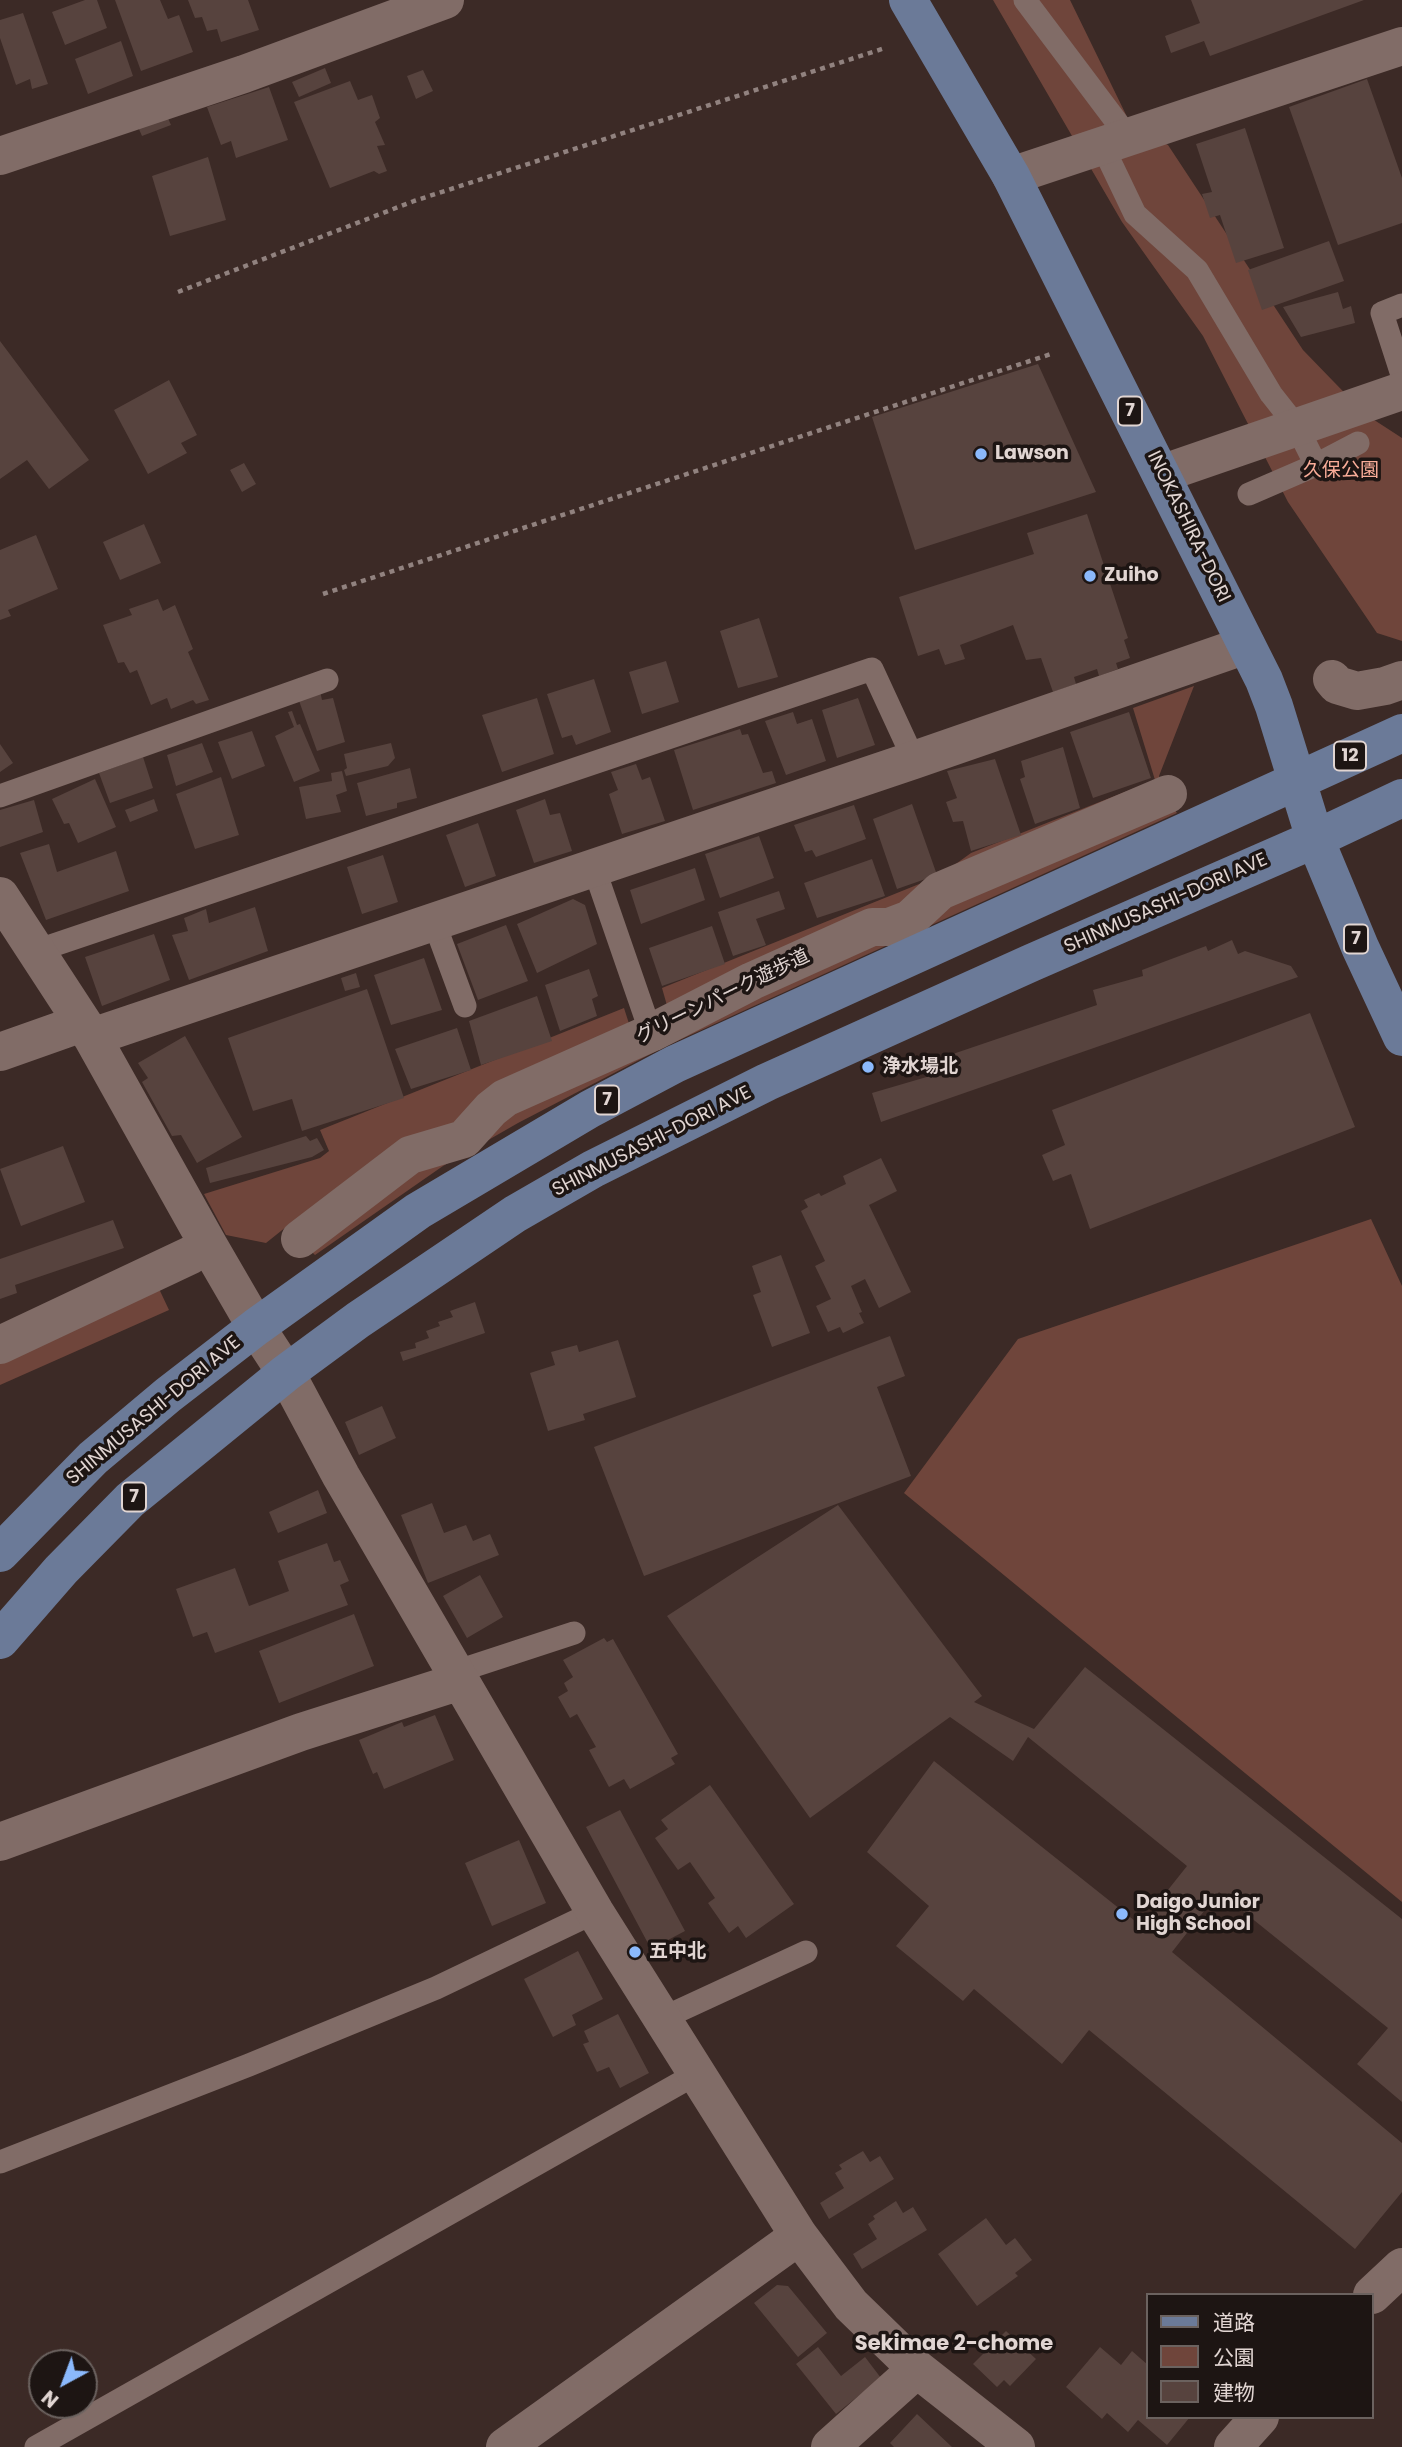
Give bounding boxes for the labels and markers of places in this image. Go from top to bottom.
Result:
place label: Lawson [995,443,1069,465]
marker: Lawson [973,446,989,462]
place label: Zuiho [1104,565,1159,587]
marker: Zuiho [1082,568,1098,584]
place label: 浄水場北 [882,1056,958,1078]
marker: 浄水場北 [860,1059,876,1075]
place label: Daigo Junior High School [1136,1892,1260,1936]
marker: Daigo Junior High School [1114,1906,1130,1922]
place label: 五中北 [649,1941,706,1963]
marker: 五中北 [627,1944,643,1960]

